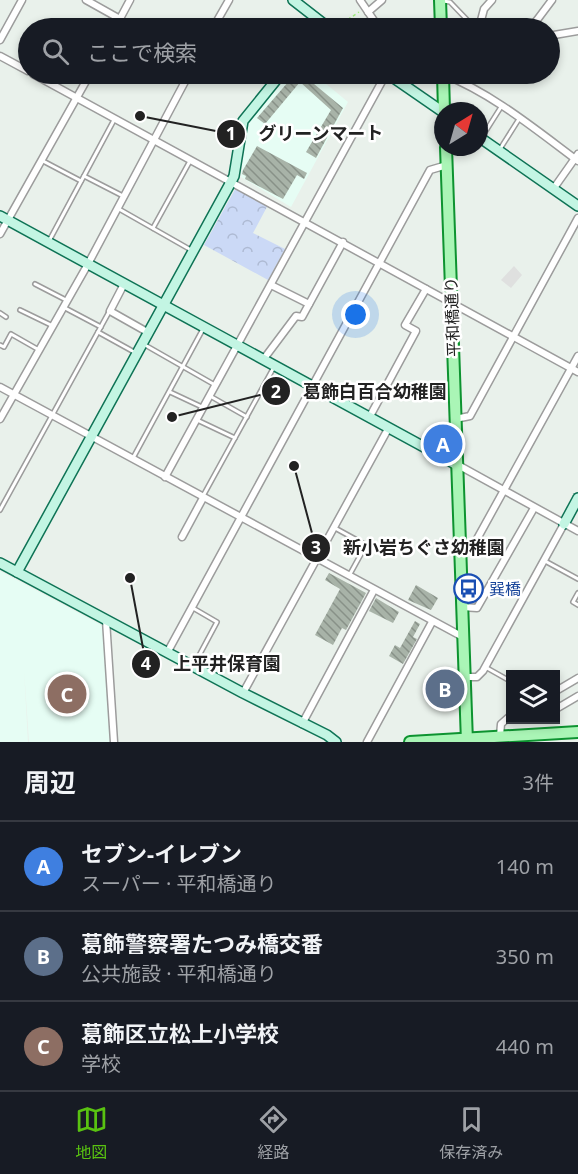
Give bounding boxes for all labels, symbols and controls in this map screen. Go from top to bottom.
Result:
search box [18,18,560,84]
icon: search [39,35,72,68]
text: ここで検索 [87,37,197,67]
north arrow [434,102,488,156]
callout: グリーンマート [216,116,396,152]
text: 1 [226,121,236,145]
text: グリーンマート [258,121,384,145]
street label: 平和橋通り [440,277,464,357]
your location [341,300,370,329]
callout: 葛飾白百合幼稚園 [261,373,459,409]
text: 2 [271,379,281,403]
text: 葛飾白百合幼稚園 [303,379,447,403]
pin: A [424,422,462,466]
callout: 新小岩ちぐさ幼稚園 [301,530,517,566]
text: 3 [311,535,321,559]
text: 新小岩ちぐさ幼稚園 [343,535,505,559]
bus stop icon: 巽橋 [452,573,484,605]
place label: 巽橋 [489,578,521,600]
callout: 上平井保育園 [131,646,293,682]
text: 4 [141,651,151,675]
text: 上平井保育園 [173,651,281,675]
pin: B [426,666,464,712]
map controls [506,670,560,724]
button: layers [506,670,560,724]
pin: C [48,672,86,716]
text: 周辺 [24,764,76,800]
text: 3件 [523,769,554,796]
text: セブン-イレブン [81,838,242,868]
text: A [37,853,50,880]
text: 140 m [496,853,554,880]
text: スーパー · 平和橋通り [81,870,277,897]
text: 葛飾警察署たつみ橋交番 [81,928,323,958]
text: B [37,943,50,970]
text: 350 m [496,943,554,970]
text: 公共施設 · 平和橋通り [81,960,277,987]
text: 葛飾区立松上小学校 [81,1018,279,1048]
text: C [37,1033,50,1060]
text: 440 m [496,1033,554,1060]
text: 学校 [81,1050,121,1077]
tab: 地図 [75,1103,108,1163]
tab: 経路 [257,1103,290,1163]
tab: 保存済み [439,1103,503,1163]

